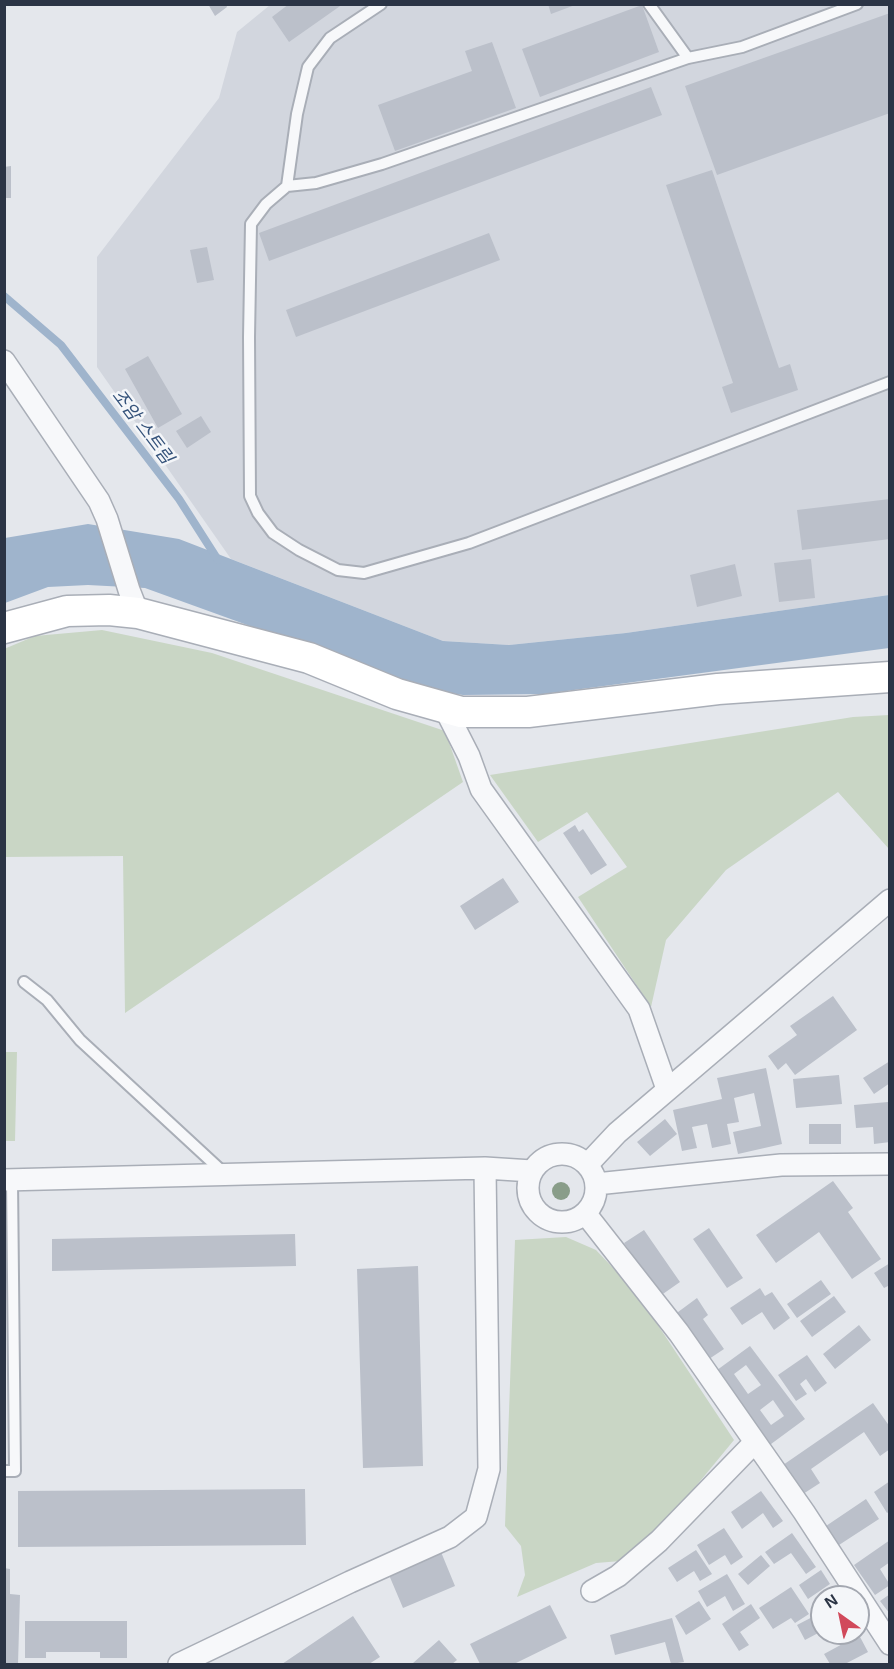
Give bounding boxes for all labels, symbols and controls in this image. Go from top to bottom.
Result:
water label: 조암 스트림 [107,385,177,469]
north arrow [810,1585,870,1645]
text: N [822,1591,840,1611]

